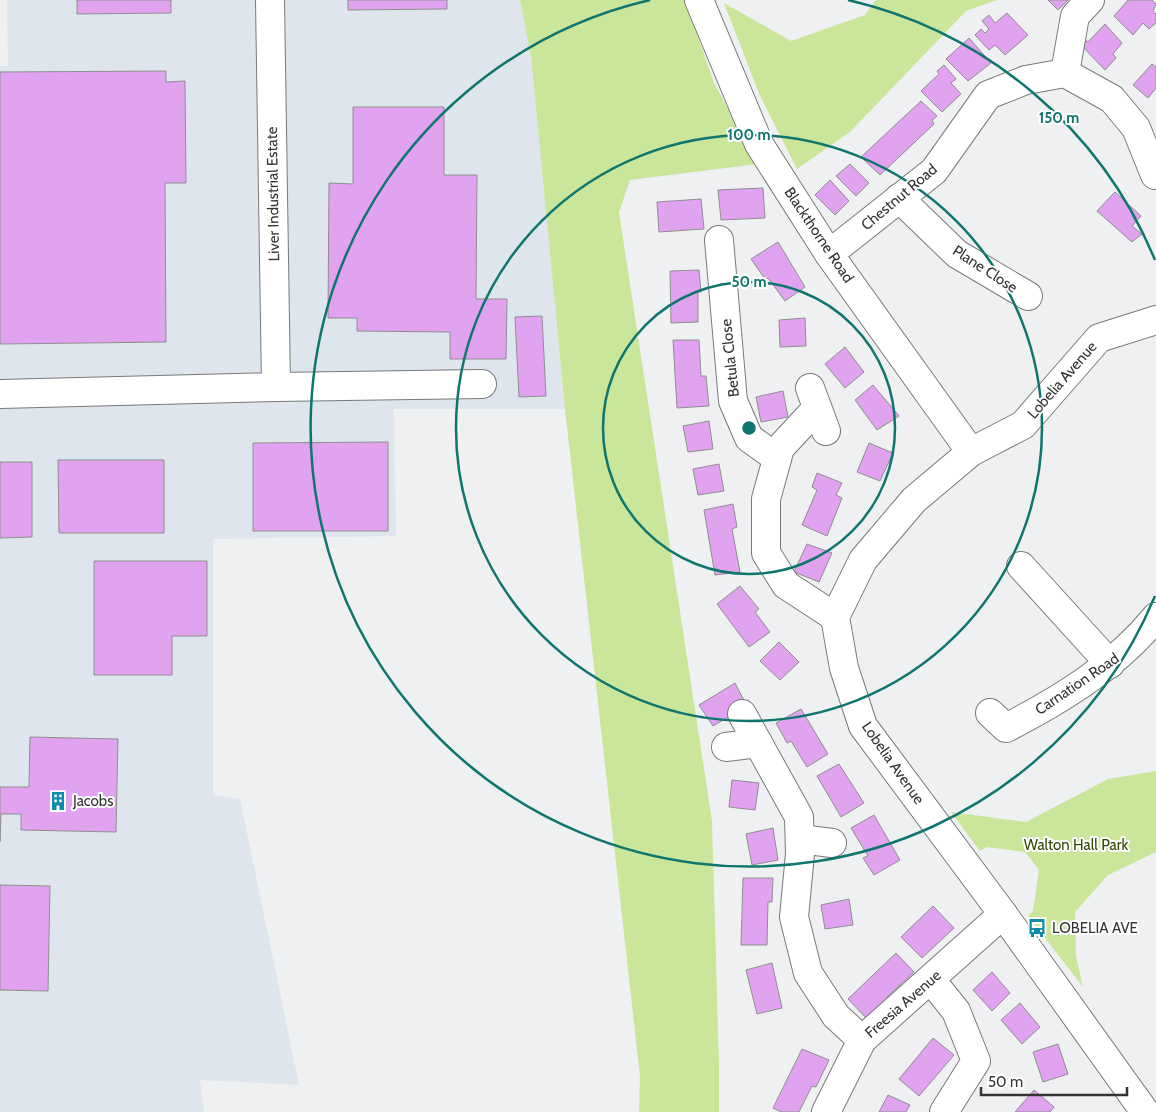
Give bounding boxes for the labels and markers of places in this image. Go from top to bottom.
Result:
centre of rings [740,419,758,437]
building icon: Jacobs [47,790,69,812]
place label: Jacobs [72,792,113,810]
bus stop icon: LOBELIA AVE [1026,917,1048,939]
place label: LOBELIA AVE [1052,919,1138,937]

